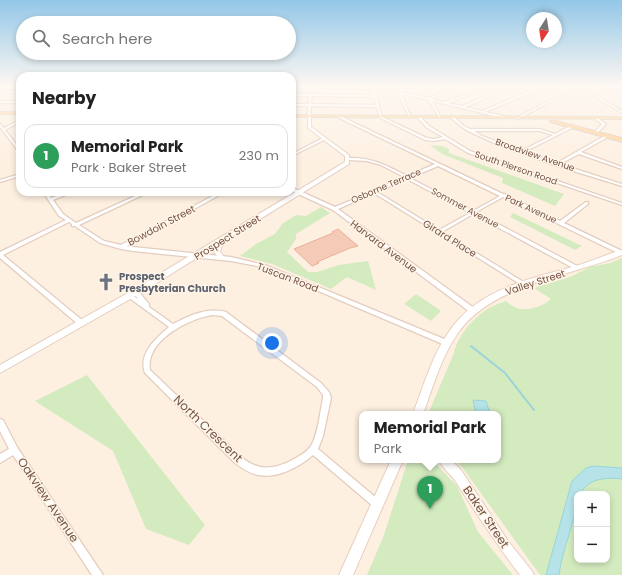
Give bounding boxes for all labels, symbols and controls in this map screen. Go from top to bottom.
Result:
north arrow [526,12,562,48]
search box [16,16,296,60]
icon: search [30,27,52,49]
text: Search here [62,28,152,49]
text: Nearby [32,86,96,110]
text: Memorial Park [71,136,183,157]
street label: Broadview Avenue [494,136,577,174]
text: 1 [44,146,48,165]
text: 230 m [239,146,279,165]
street label: South Pierson Road [473,148,559,188]
text: Park · Baker Street [71,158,186,177]
street label: Osborne Terrace [349,166,423,206]
street label: Sommer Avenue [429,185,501,231]
street label: Park Avenue [503,192,559,226]
street label: Bowdoin Street [125,201,198,250]
street label: Prospect Street [191,211,264,264]
street label: Harvard Avenue [347,216,420,277]
street label: Girard Place [420,216,480,261]
street label: Tuscan Road [255,259,321,296]
street label: Valley Street [503,266,567,299]
place label: Prospect Presbyterian Church [119,269,226,296]
church icon: Prospect Presbyterian Church [96,272,116,292]
your location [262,333,282,353]
street label: North Crescent [170,391,247,466]
popup [359,411,501,463]
text: Memorial Park [374,417,486,438]
text: Park [374,439,402,458]
street label: Oakview Avenue [14,454,83,545]
pin: 1 [417,476,443,509]
street label: Baker Street [459,482,514,551]
map controls [574,491,610,563]
button: + [574,491,610,527]
button: − [574,527,610,563]

